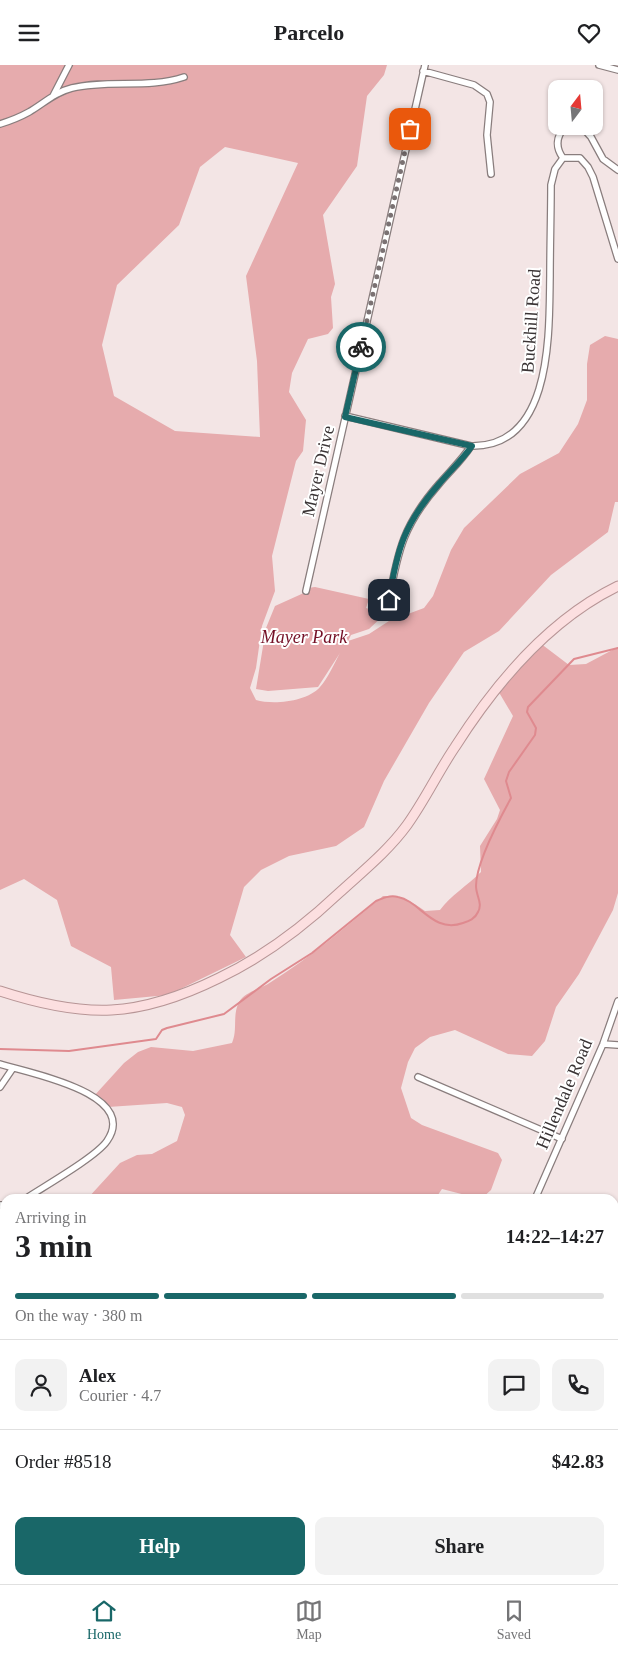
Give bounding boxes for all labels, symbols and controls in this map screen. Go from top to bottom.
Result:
icon: menu [15,19,43,47]
icon: heart [575,19,603,47]
text: Parcelo [274,20,344,45]
north arrow [548,80,602,135]
map controls [548,80,603,135]
pin [389,108,431,150]
icon: bag [396,115,424,143]
street label: Buckhill Road [517,268,545,374]
courier [336,322,386,372]
icon: bike [347,333,375,361]
street label: Mayer Drive [298,424,338,518]
pin [368,579,410,621]
icon: home [375,586,403,614]
park label: Mayer Park [260,627,348,647]
street label: Hillendale Road [532,1036,596,1152]
text: Arriving in [15,1209,87,1226]
text: 14:22–14:27 [506,1226,604,1247]
text: 3 min [15,1228,92,1264]
text: On the way · 380 m [15,1307,143,1324]
button: person [15,1359,67,1411]
button: chat [488,1359,540,1411]
button: phone [552,1359,604,1411]
text: Alex [79,1365,116,1386]
text: Courier · 4.7 [79,1387,161,1404]
text: Order #8518 [15,1451,112,1472]
text: $42.83 [552,1451,604,1472]
button: Help [15,1517,305,1575]
button: Share [315,1517,604,1575]
tab: Home [87,1597,121,1643]
tab: Map [295,1597,323,1643]
tab: Saved [497,1597,531,1643]

